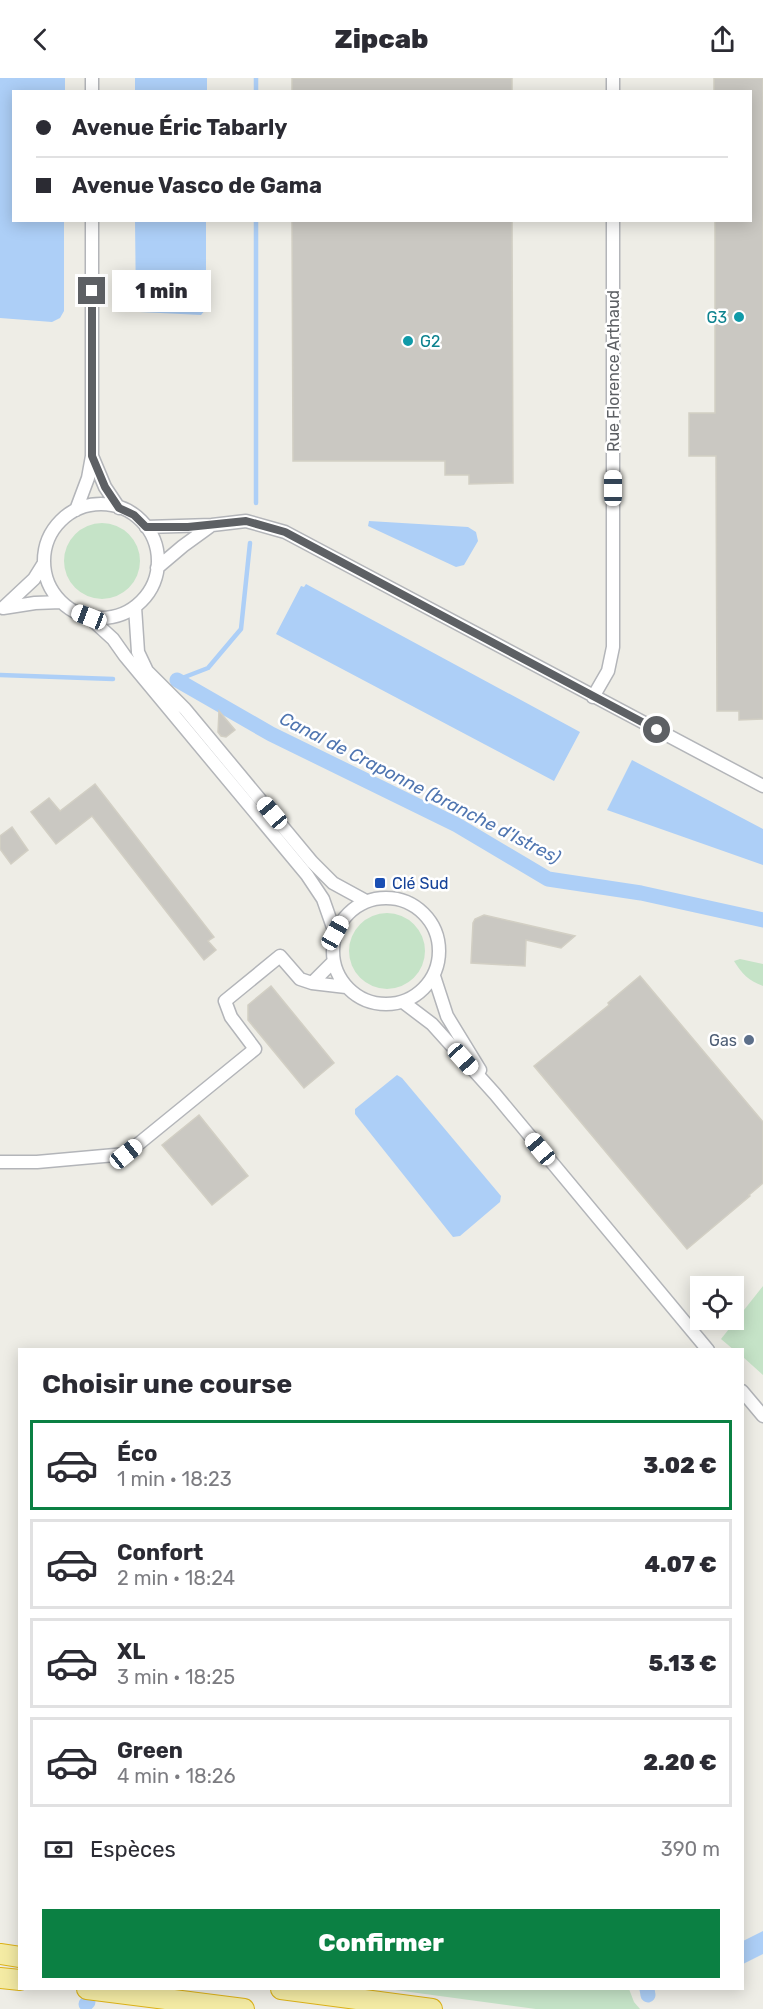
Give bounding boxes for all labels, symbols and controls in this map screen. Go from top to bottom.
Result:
icon: back [24,23,57,56]
text: Zipcab [335,23,428,55]
icon: share [706,23,739,56]
text: Avenue Éric Tabarly [72,114,287,141]
text: Avenue Vasco de Gama [72,172,322,199]
callout: 1 min [113,270,212,312]
route end [78,277,105,304]
text: 1 min [135,279,188,303]
street label: Rue Florence Arthaud [604,290,623,452]
place label: G3 [706,308,727,327]
marker: G3 [732,310,746,324]
place label: G2 [420,332,440,351]
marker: G2 [401,334,415,348]
car [604,470,622,506]
car [69,602,109,632]
water label: Canal de Craponne (branche d'Istres) [276,707,564,869]
route start [643,716,670,743]
car [254,793,290,833]
place label: Clé Sud [392,874,449,893]
marker: Clé Sud [373,876,387,890]
car [318,913,352,953]
place label: Gas [709,1031,737,1050]
marker: Gas [742,1033,756,1047]
car [444,1040,482,1078]
car [522,1129,558,1169]
car [106,1136,146,1172]
map controls [690,1276,744,1330]
button: locate [690,1276,744,1330]
text: Choisir une course [42,1368,292,1400]
icon: car [45,1438,99,1492]
text: Éco [117,1440,157,1467]
text: 3.02 € [643,1452,717,1479]
text: 1 min · 18:23 [117,1467,232,1491]
icon: car [45,1537,99,1591]
text: Confort [117,1539,203,1566]
text: 4.07 € [644,1551,717,1578]
text: 2 min · 18:24 [117,1566,235,1590]
icon: car [45,1636,99,1690]
text: XL [117,1638,145,1665]
text: 5.13 € [649,1650,717,1677]
text: 3 min · 18:25 [117,1665,235,1689]
icon: car [45,1735,99,1789]
text: Green [117,1737,183,1764]
text: 2.20 € [643,1749,717,1776]
text: 4 min · 18:26 [117,1764,236,1788]
icon: cash [42,1833,75,1866]
text: Espèces [90,1836,176,1863]
text: 390 m [661,1837,720,1861]
button: Confirmer [42,1909,720,1978]

